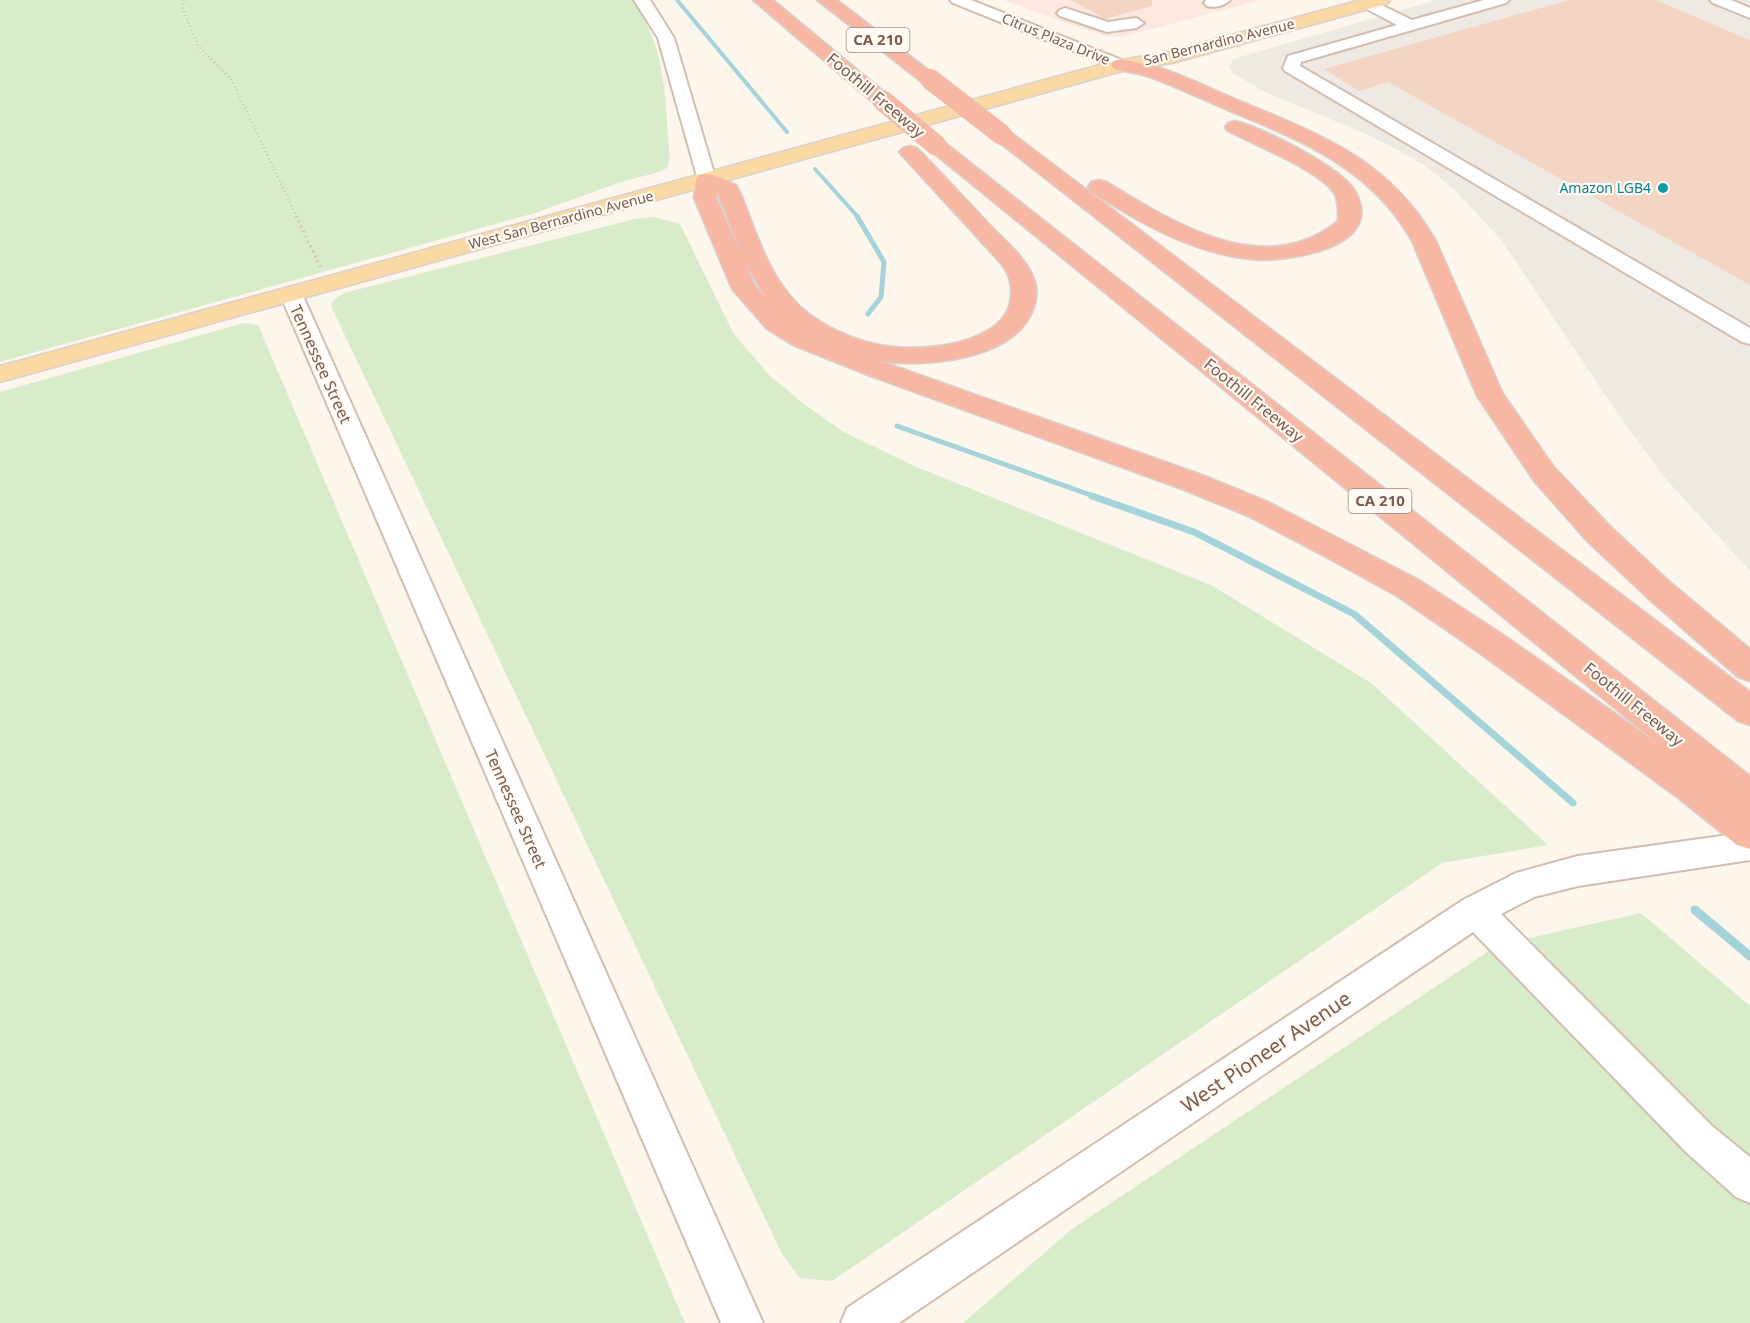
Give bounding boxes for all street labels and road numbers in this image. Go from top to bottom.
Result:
street label: Citrus Plaza Drive [999,8,1113,69]
street label: San Bernardino Avenue [1141,14,1296,69]
road number: CA 210 [846,28,910,52]
street label: Foothill Freeway [822,47,930,143]
street label: West San Bernardino Avenue [466,186,656,253]
street label: Tennessee Street [285,301,357,427]
street label: Foothill Freeway [1200,353,1309,447]
road number: CA 210 [1348,489,1412,513]
street label: Foothill Freeway [1580,657,1689,751]
street label: Tennessee Street [480,746,552,872]
street label: West Pioneer Avenue [1175,985,1356,1119]

